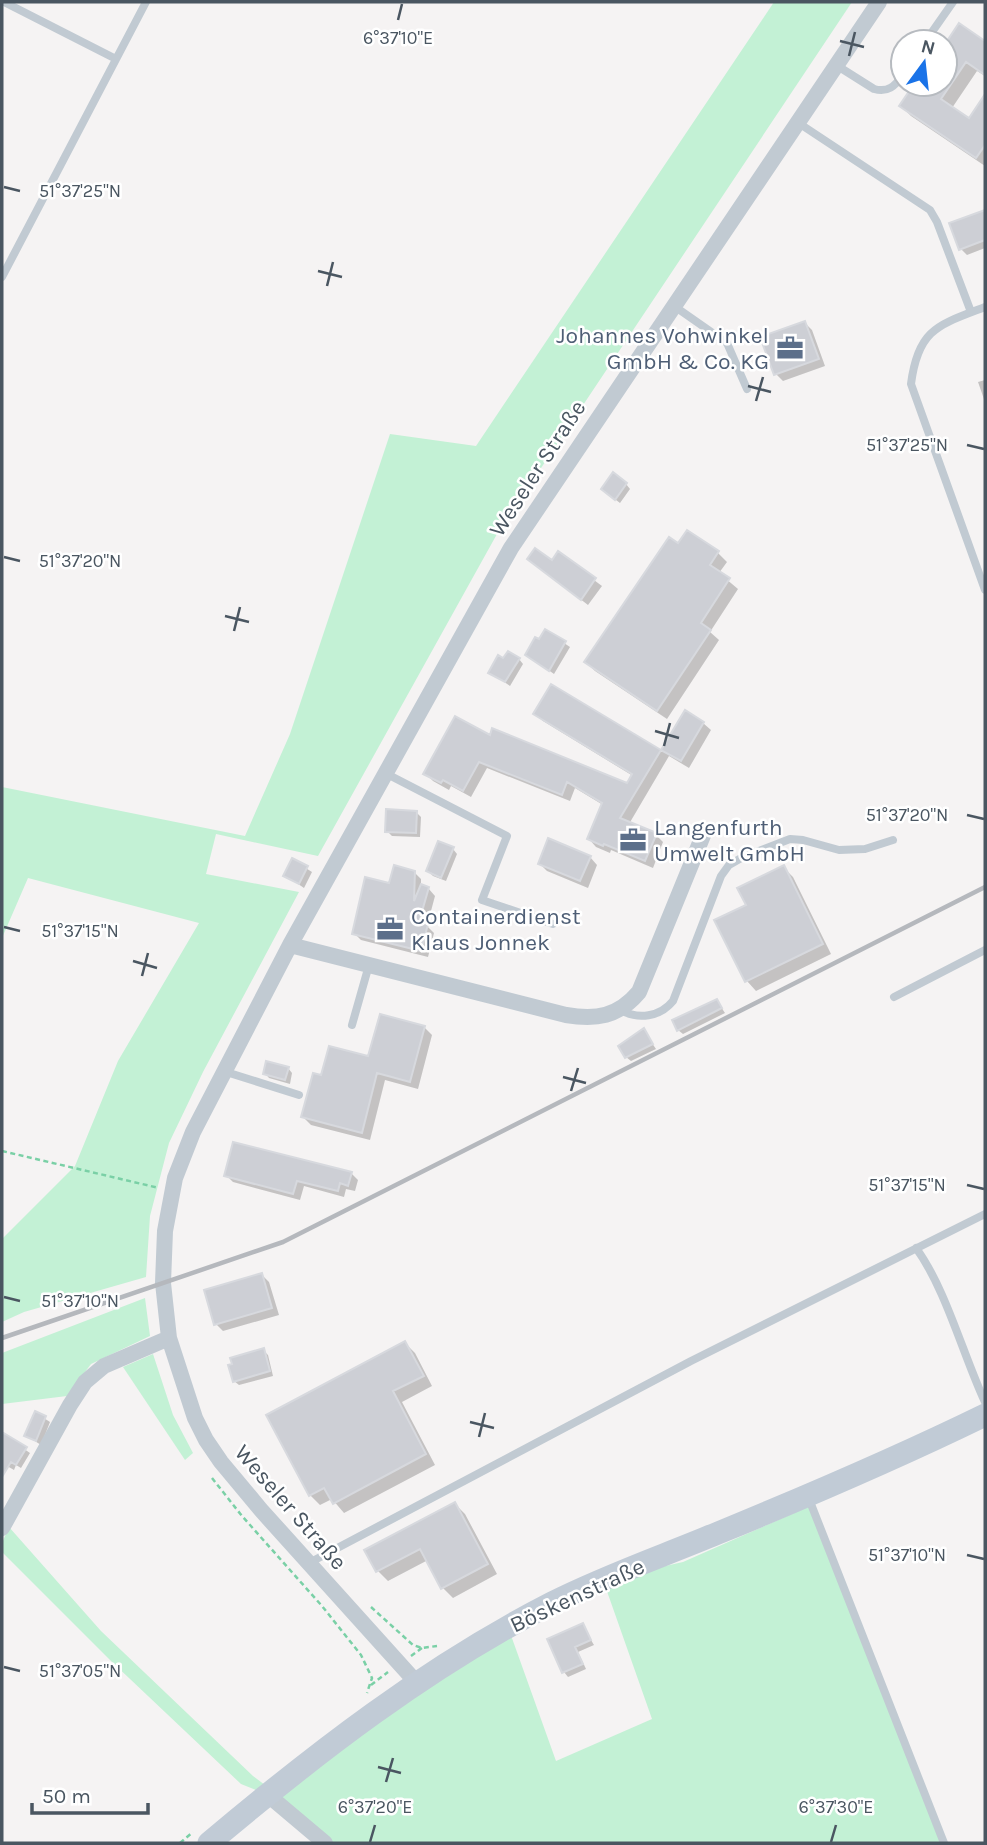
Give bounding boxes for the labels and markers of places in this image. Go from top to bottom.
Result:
place label: Johannes Vohwinkel GmbH & Co. KG [556,322,769,375]
office icon: Johannes Vohwinkel GmbH & Co. KG [775,333,805,363]
place label: Langenfurth Umwelt GmbH [654,814,805,867]
office icon: Langenfurth Umwelt GmbH [618,825,648,855]
place label: Containerdienst Klaus Jonnek [411,903,581,956]
office icon: Containerdienst Klaus Jonnek [375,914,405,944]

